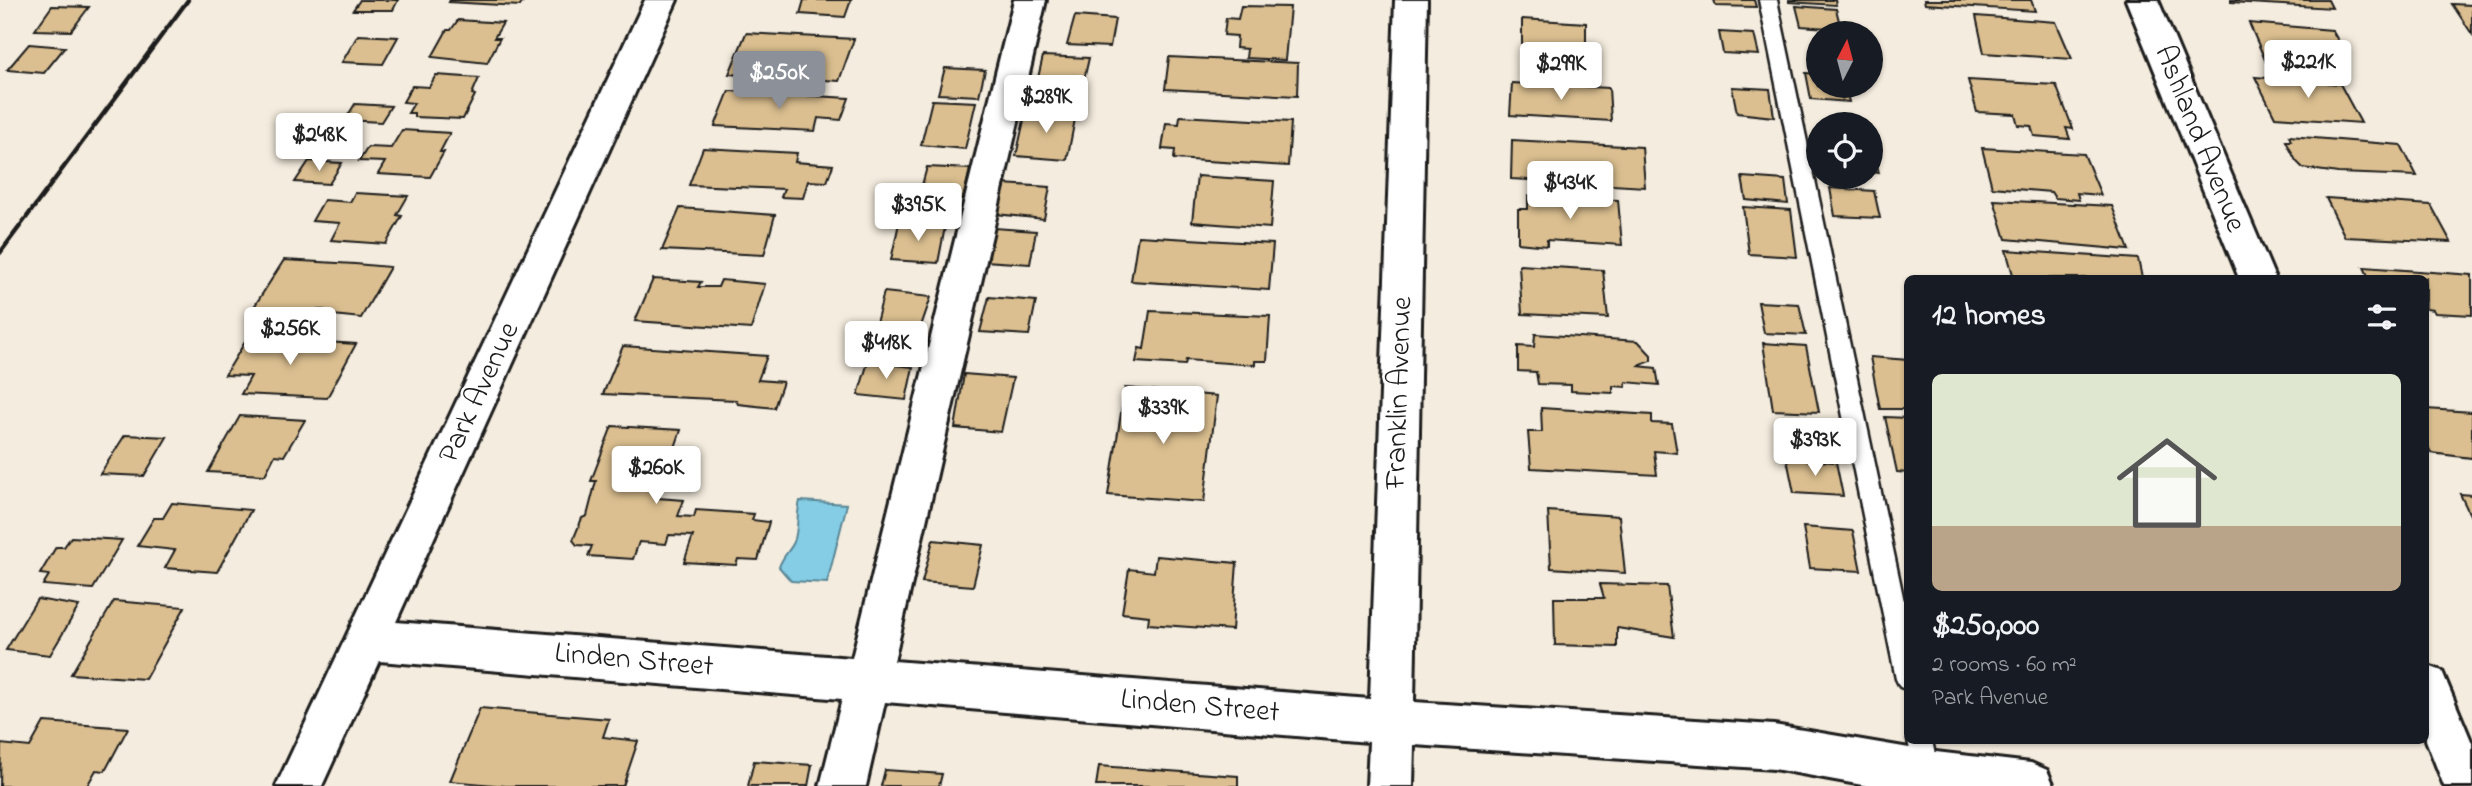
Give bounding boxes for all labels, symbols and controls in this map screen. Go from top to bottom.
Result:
north arrow [1806,21,1883,98]
map controls [1806,21,1883,189]
street label: Ashland Avenue [2141,39,2257,240]
pin: $221K [2259,41,2357,100]
pin: $299K [1512,42,1610,102]
text: $221K [2280,46,2336,79]
text: $299K [1536,48,1586,81]
pin: $250K [730,52,828,111]
text: $250K [749,57,809,90]
pin: $289K [997,76,1095,135]
text: $289K [1020,81,1072,114]
button: locate [1806,112,1883,189]
pin: $248K [270,114,368,173]
text: $248K [292,119,346,152]
pin: $434K [1521,162,1619,221]
text: $434K [1543,167,1597,200]
pin: $395K [869,184,967,243]
text: $395K [891,189,945,222]
street label: Franklin Avenue [1375,295,1425,491]
text: 12 homes [1932,295,2046,339]
icon: filters [2363,298,2401,336]
pin: $256K [241,308,339,367]
text: $256K [260,313,320,346]
street label: Park Avenue [428,315,532,471]
pin: $418K [837,322,935,381]
text: $418K [861,327,911,360]
pin: $339K [1114,386,1212,446]
text: $339K [1138,392,1189,425]
pin: $393K [1766,419,1864,478]
icon: home [2104,420,2230,546]
text: $393K [1790,424,1841,457]
pin: $260K [607,447,705,506]
text: $260K [628,452,684,485]
text: $250,000 [1932,605,2039,649]
street label: Linden Street [553,632,715,690]
text: 2 rooms · 60 m² [1932,649,2077,682]
street label: Linden Street [1119,678,1281,736]
text: Park Avenue [1932,682,2048,715]

